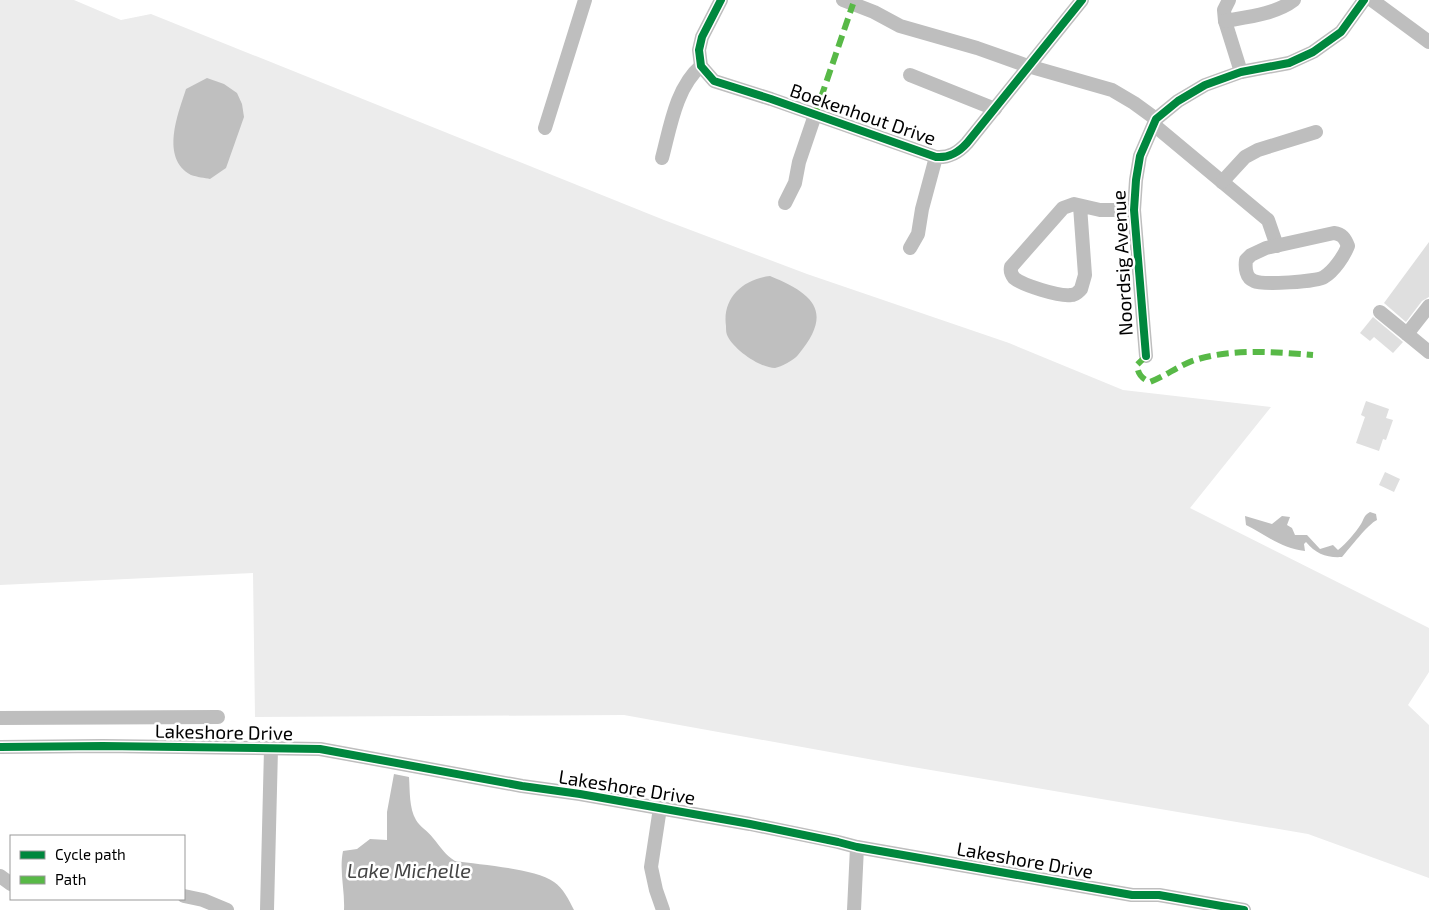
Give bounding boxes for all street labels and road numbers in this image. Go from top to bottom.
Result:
street label: Boekenhout Drive [787,78,939,149]
street label: Noordsig Avenue [1106,190,1137,336]
street label: Lakeshore Drive [155,719,293,744]
street label: Lakeshore Drive [557,764,697,809]
street label: Lakeshore Drive [955,836,1095,883]

